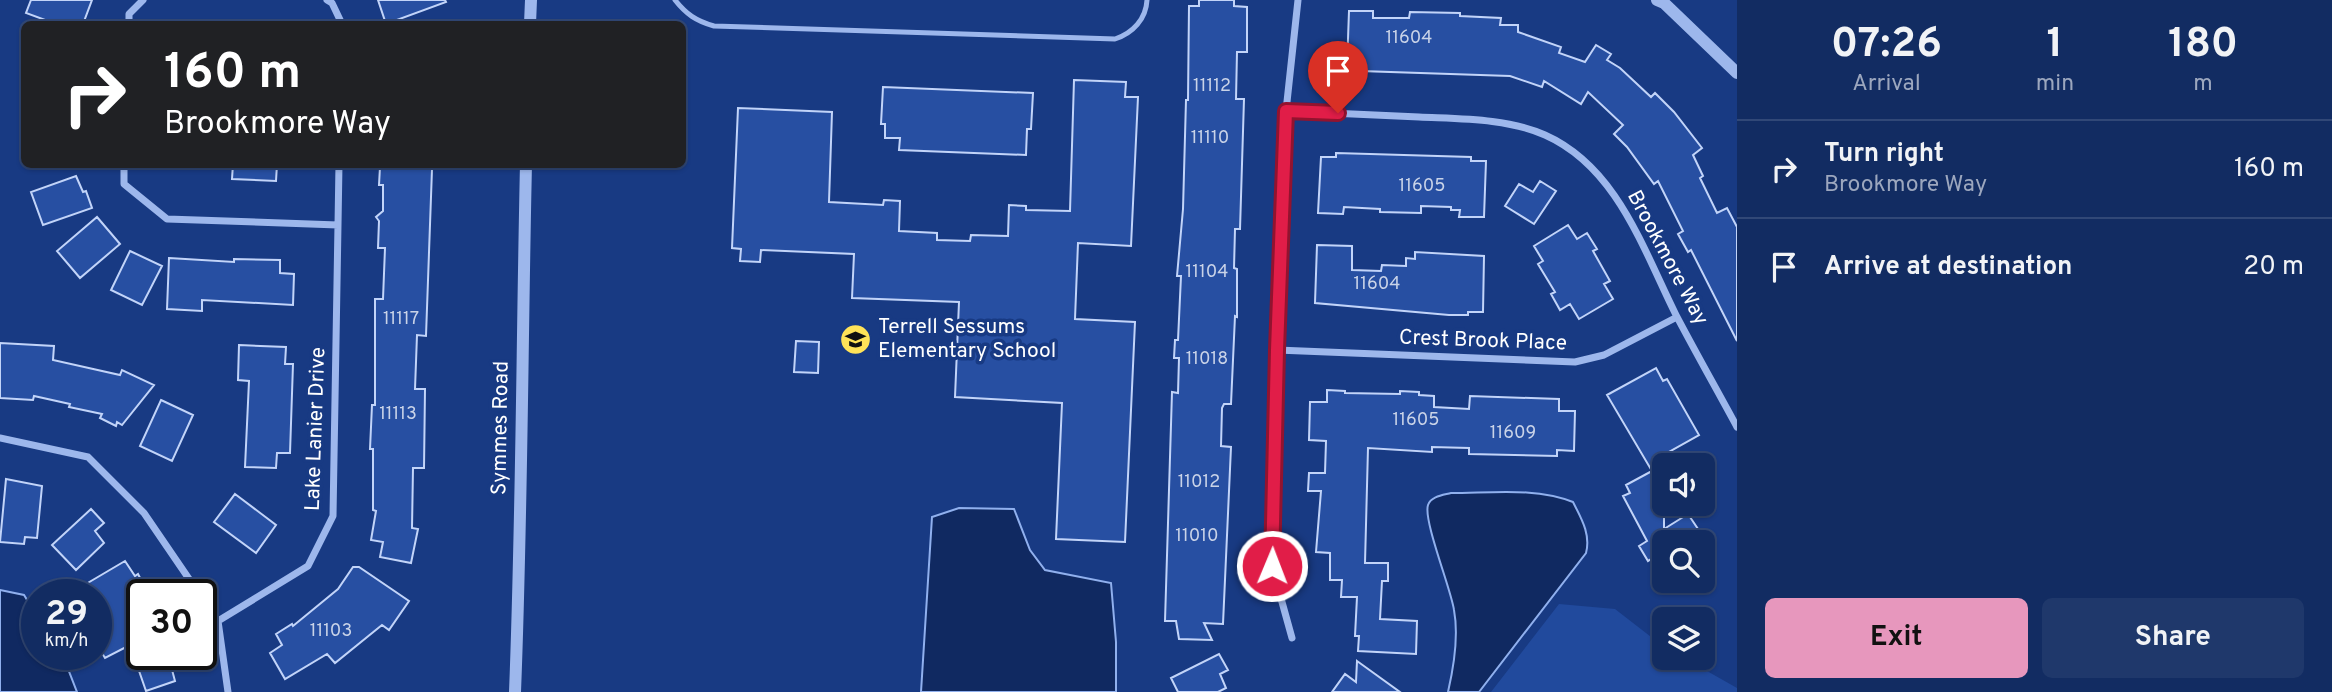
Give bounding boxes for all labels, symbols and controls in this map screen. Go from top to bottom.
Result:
text: 07:26 [1831,19,1942,72]
text: 1 [2047,19,2063,72]
text: 180 [2168,19,2238,72]
house number: 11604 [1386,27,1432,50]
pin [1308,41,1368,113]
text: 160 m [164,44,301,106]
icon: right [49,49,140,140]
icon: arrive [1319,52,1357,90]
text: Arrival [1852,70,1921,99]
text: min [2036,70,2074,99]
text: m [2193,70,2213,99]
house number: 11112 [1193,75,1231,98]
text: Brookmore Way [164,105,391,145]
house number: 11110 [1191,127,1229,150]
text: Turn right [1824,138,1944,171]
icon: right [1765,150,1803,188]
text: 160 m [2234,153,2304,186]
text: Brookmore Way [1824,171,1987,200]
house number: 11605 [1399,175,1445,198]
street label: Brookmore Way [1620,186,1714,330]
icon: arrive [1765,248,1803,286]
text: Arrive at destination [1824,251,2072,284]
text: 20 m [2243,251,2304,284]
house number: 11104 [1186,261,1228,284]
house number: 11604 [1354,273,1400,296]
house number: 11117 [383,308,419,331]
place label: Terrell Sessums Elementary School [878,314,1056,365]
school or university icon: Terrell Sessums Elementary School [838,322,872,356]
street label: Crest Brook Place [1398,325,1568,357]
street label: Lake Lanier Drive [300,347,332,511]
house number: 11018 [1186,348,1228,371]
street label: Symmes Road [486,361,516,495]
house number: 11113 [379,403,417,426]
house number: 11605 [1393,409,1439,432]
house number: 11609 [1490,422,1536,445]
map controls [1652,453,1715,670]
button: sound [1652,453,1715,516]
house number: 11012 [1178,471,1220,494]
house number: 11010 [1175,525,1219,548]
position arrow [1235,529,1309,603]
button: search [1652,530,1715,593]
speed limit sign: 30 [126,579,217,670]
text: 29 [45,593,88,637]
button: Exit [1765,598,2028,678]
button: Share [2042,598,2304,678]
button: layers [1652,607,1715,670]
house number: 11103 [310,620,352,643]
text: km/h [45,630,88,653]

